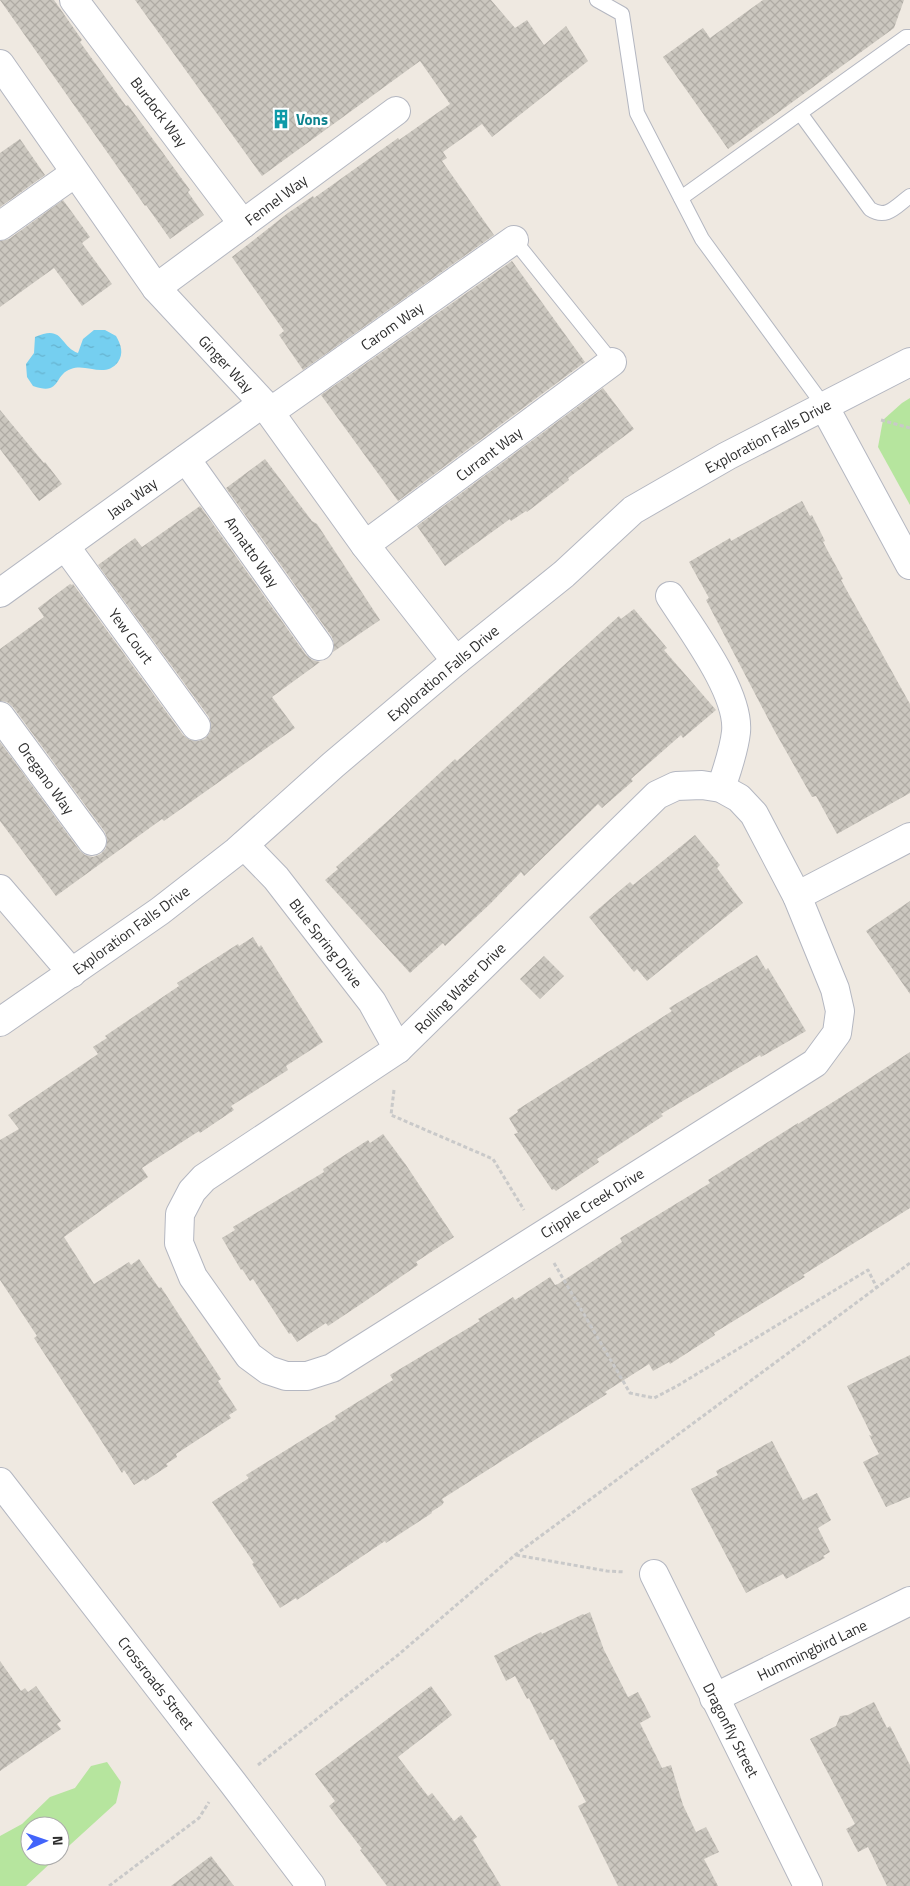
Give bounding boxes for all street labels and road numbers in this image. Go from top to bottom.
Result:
street label: Burdock Way [125,72,193,152]
street label: Fennel Way [240,169,312,231]
street label: Carom Way [356,296,428,356]
street label: Ginger Way [193,330,259,398]
street label: Exploration Falls Drive [701,393,835,479]
street label: Currant Way [451,421,527,487]
street label: Java Way [102,472,162,524]
street label: Annatto Way [219,512,285,592]
street label: Yew Court [103,604,159,669]
street label: Exploration Falls Drive [382,619,504,727]
street label: Oregano Way [12,737,80,819]
street label: Exploration Falls Drive [68,880,194,980]
street label: Blue Spring Drive [284,893,368,993]
street label: Rolling Water Drive [409,937,511,1039]
street label: Cripple Creek Drive [536,1162,648,1244]
street label: Hummingbird Lane [753,1613,871,1687]
street label: Crossroads Street [112,1632,200,1735]
street label: Dragonfly Street [697,1679,765,1782]

